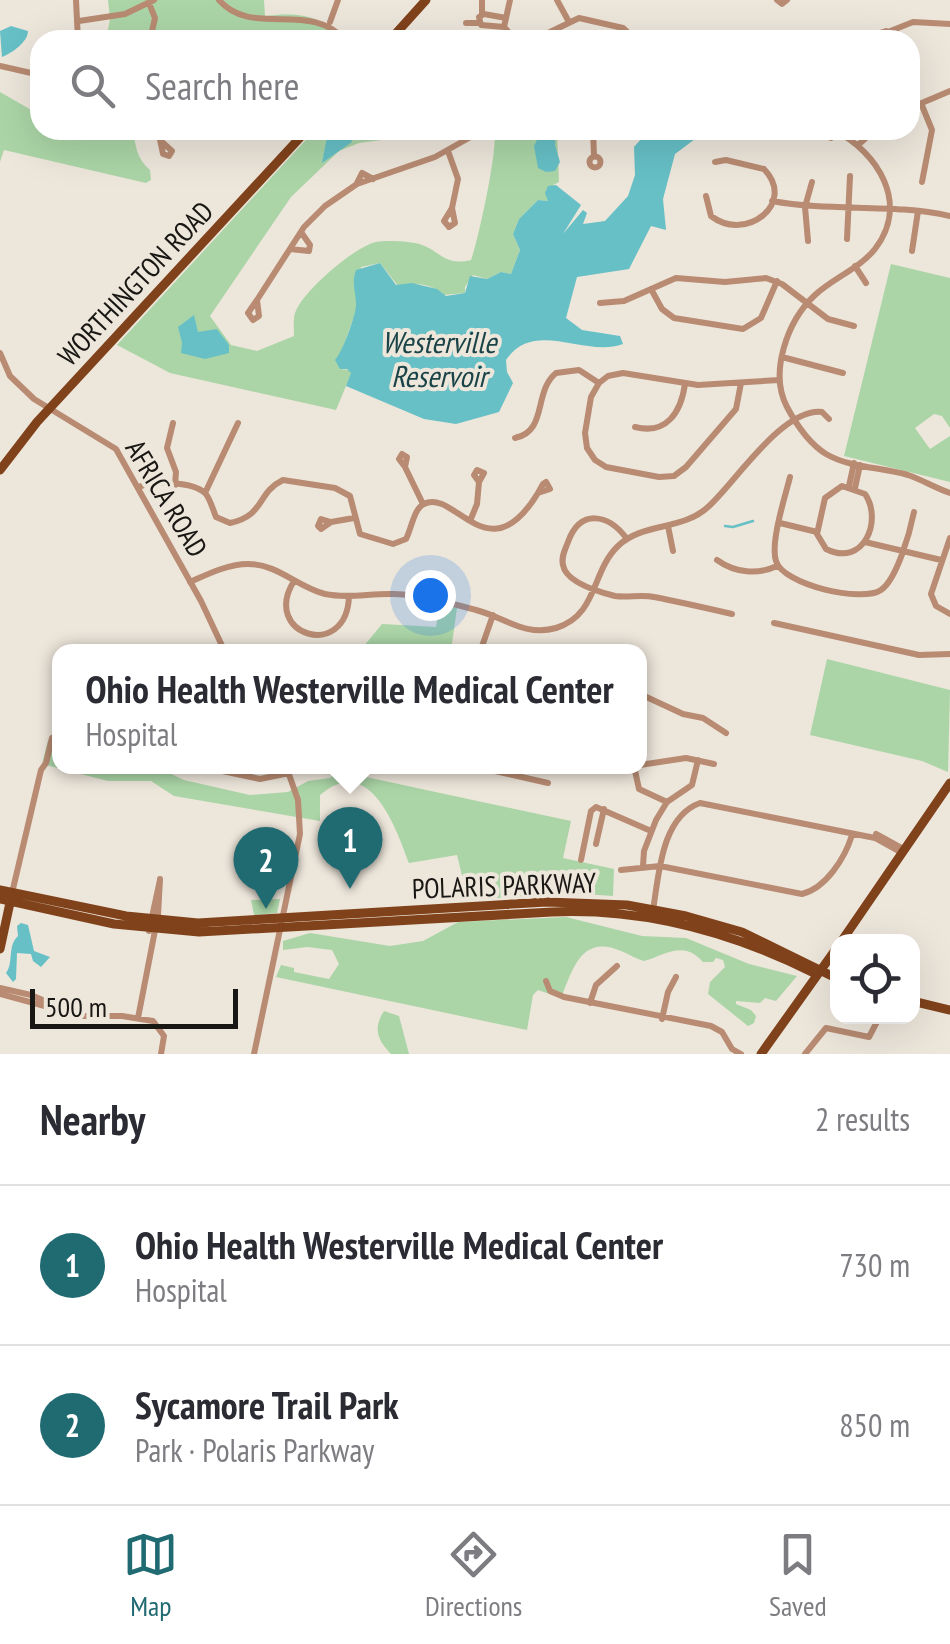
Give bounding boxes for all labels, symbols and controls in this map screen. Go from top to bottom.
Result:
search box [30,30,920,140]
icon: search [65,58,120,113]
text: Search here [145,61,299,110]
street label: WORTHINGTON ROAD [49,193,221,373]
water label: Westerville Reservoir [382,322,498,395]
street label: AFRICA ROAD [118,433,216,563]
your location [405,570,456,621]
popup [52,644,647,774]
text: Ohio Health Westerville Medical Center [85,664,614,713]
text: Hospital [85,713,177,755]
pin: 1 [318,806,382,889]
pin: 2 [234,826,298,909]
street label: POLARIS PARKWAY [411,863,597,907]
map controls [830,934,920,1024]
button: locate [830,934,920,1024]
scale bar [30,984,238,1028]
text: 500 m [45,988,107,1025]
text: Nearby [40,1092,145,1147]
text: 2 results [815,1098,910,1140]
text: Ohio Health Westerville Medical Center [135,1220,663,1269]
text: 1 [65,1244,80,1286]
text: 730 m [839,1244,910,1286]
text: Hospital [135,1269,227,1311]
text: Sycamore Trail Park [135,1380,399,1429]
text: 2 [65,1404,80,1446]
text: 850 m [839,1404,910,1446]
text: Park · Polaris Parkway [135,1429,374,1471]
tab: Map [123,1527,178,1624]
tab: Directions [425,1527,522,1624]
tab: Saved [769,1527,827,1624]

